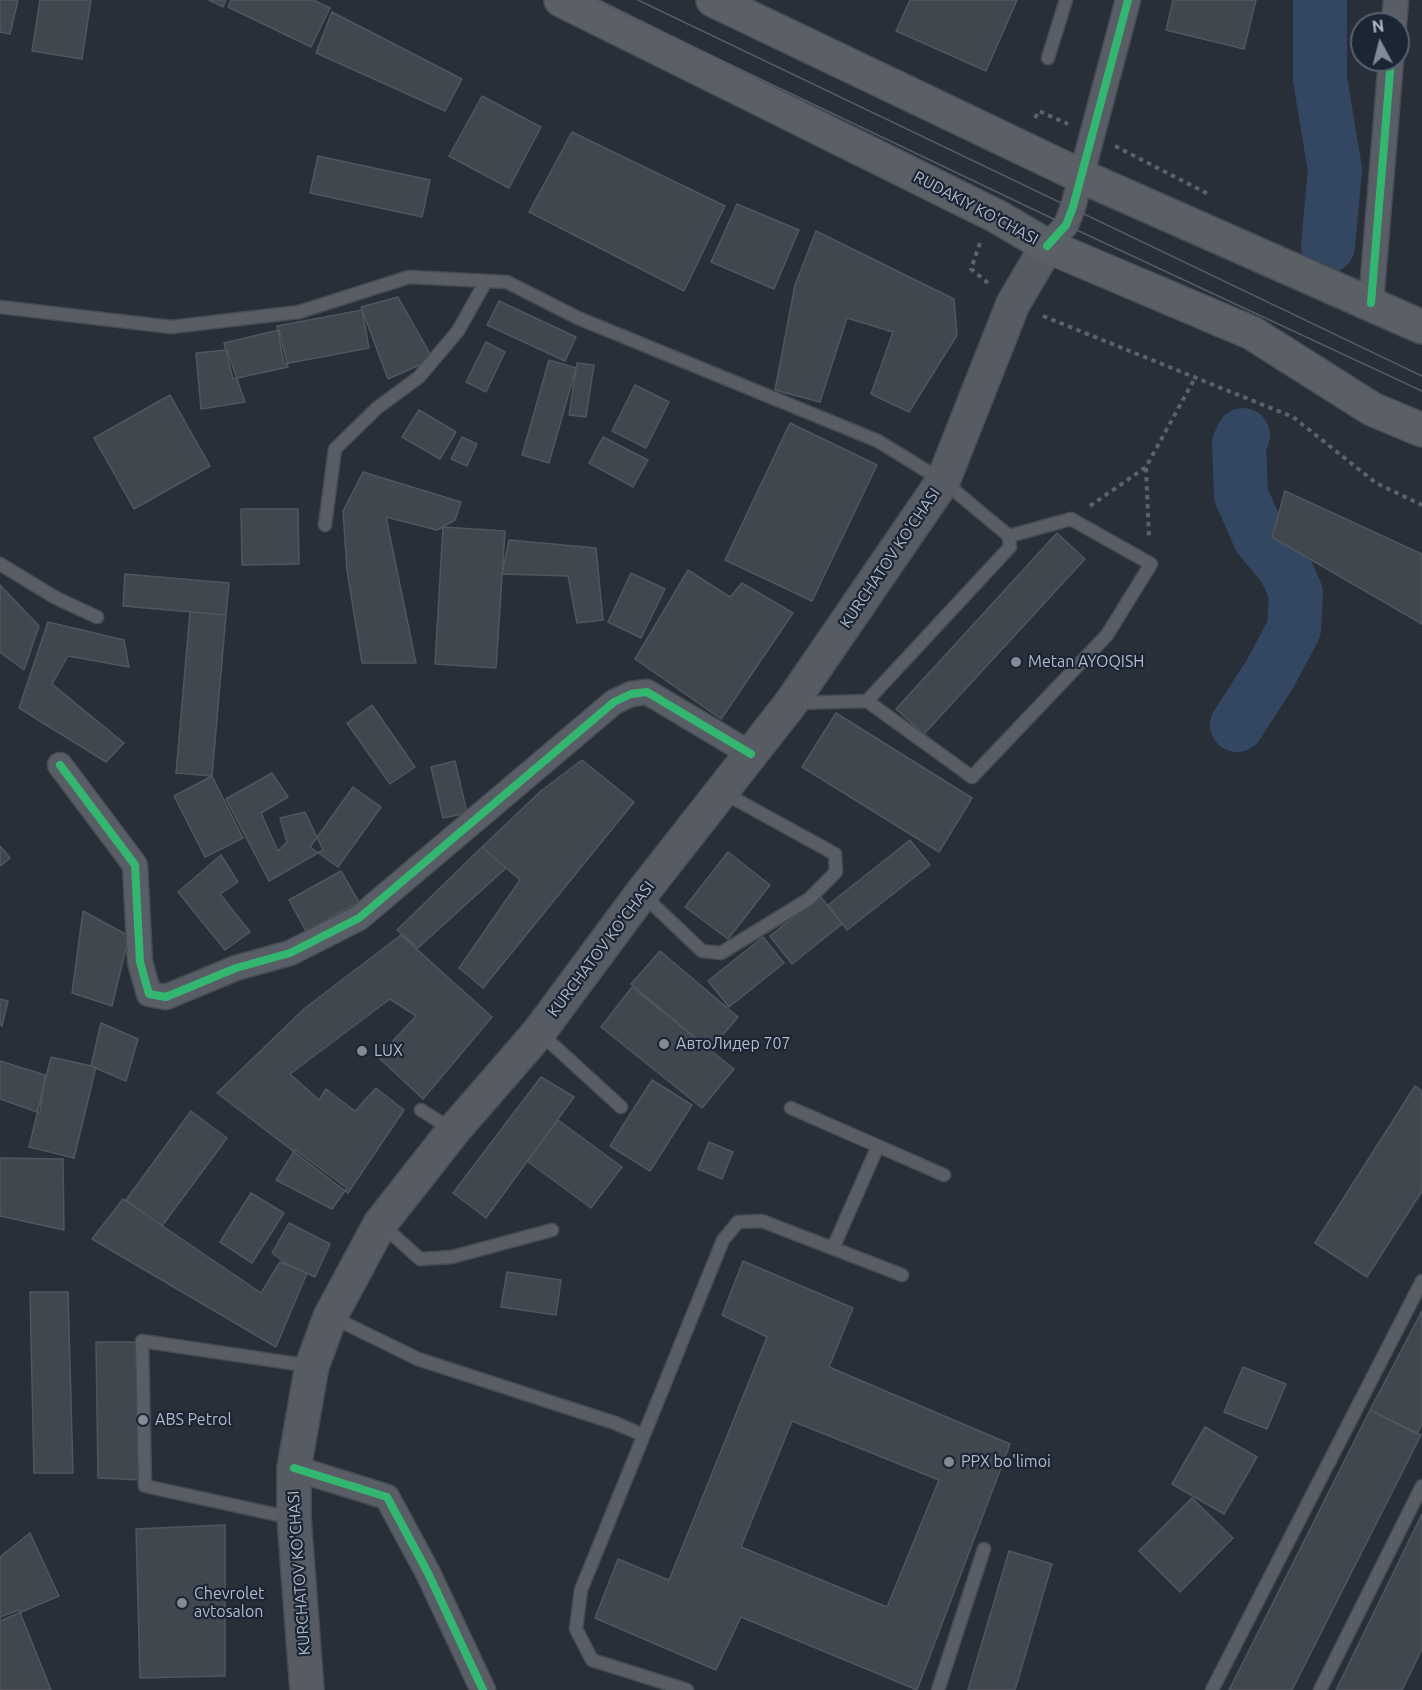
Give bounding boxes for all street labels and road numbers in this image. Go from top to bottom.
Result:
street label: RUDAKIY KO'CHASI [910,167,1042,249]
street label: KURCHATOV KO'CHASI [836,484,944,632]
street label: KURCHATOV KO'CHASI [544,877,658,1021]
street label: KURCHATOV KO'CHASI [284,1490,314,1656]

